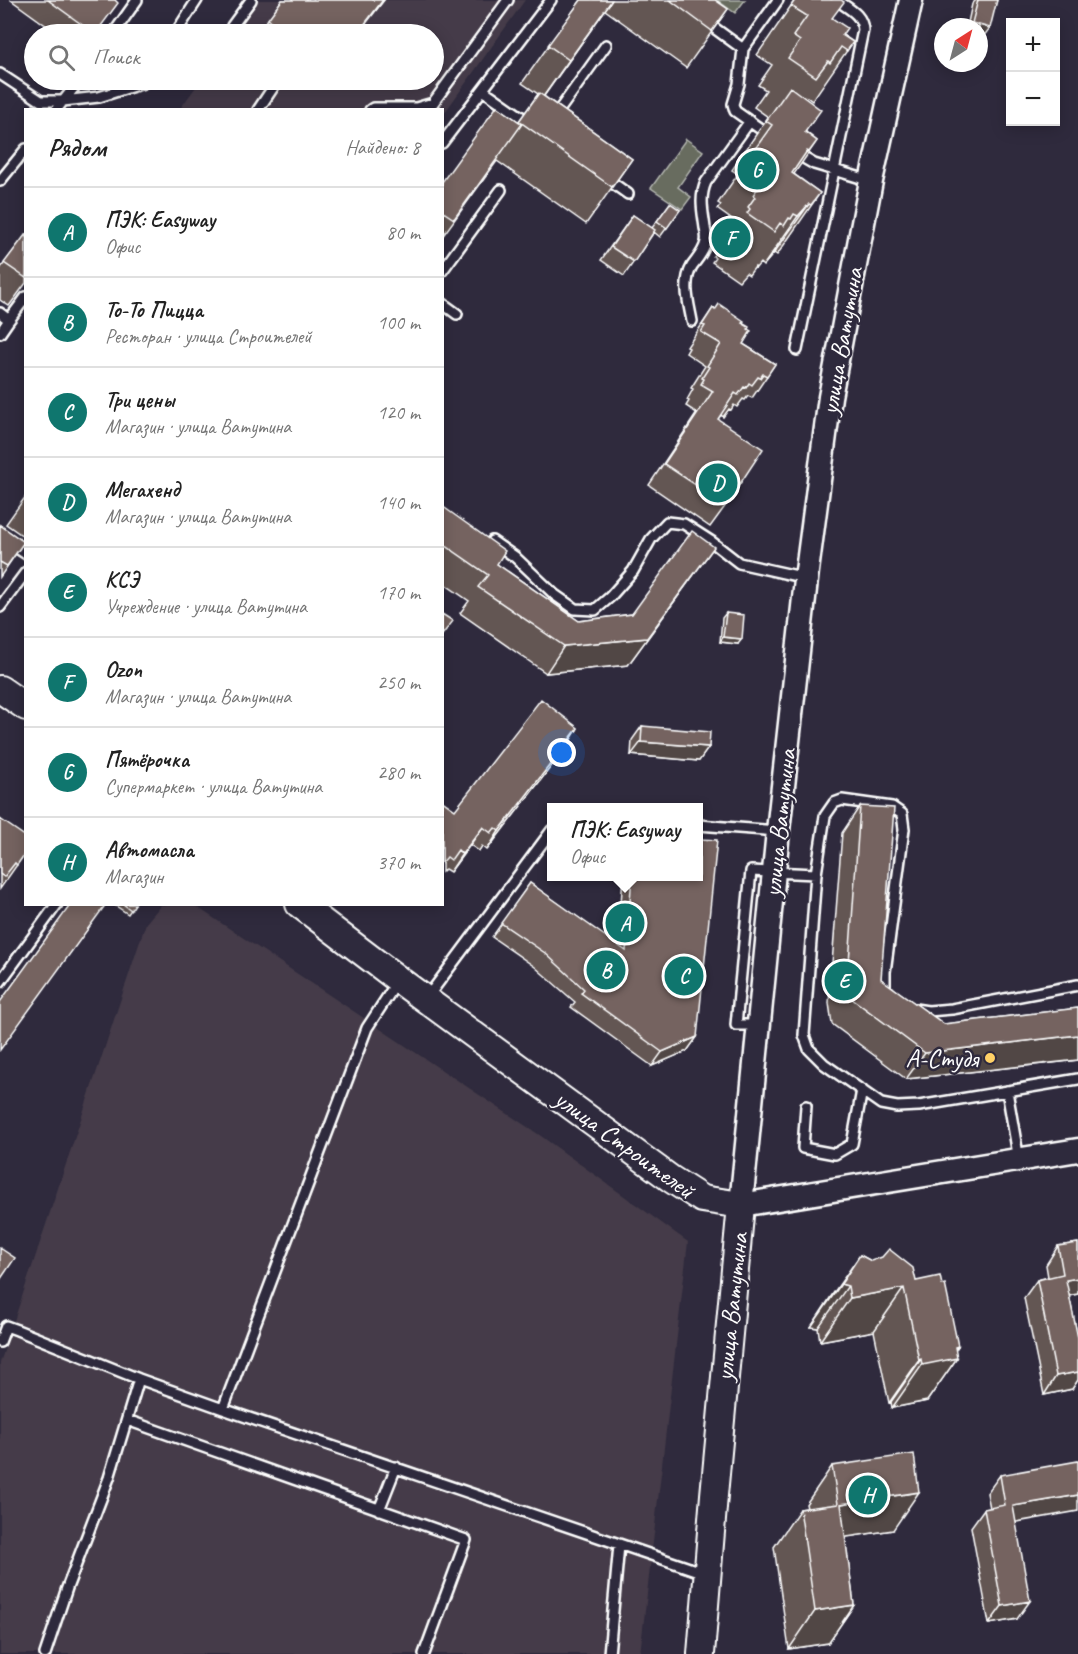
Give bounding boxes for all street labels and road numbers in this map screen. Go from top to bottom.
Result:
street label: улица Ватутина [812,263,871,419]
street label: улица Ватутина [755,746,804,901]
street label: улица Строителей [546,1081,703,1208]
street label: улица Ватутина [707,1230,756,1385]

